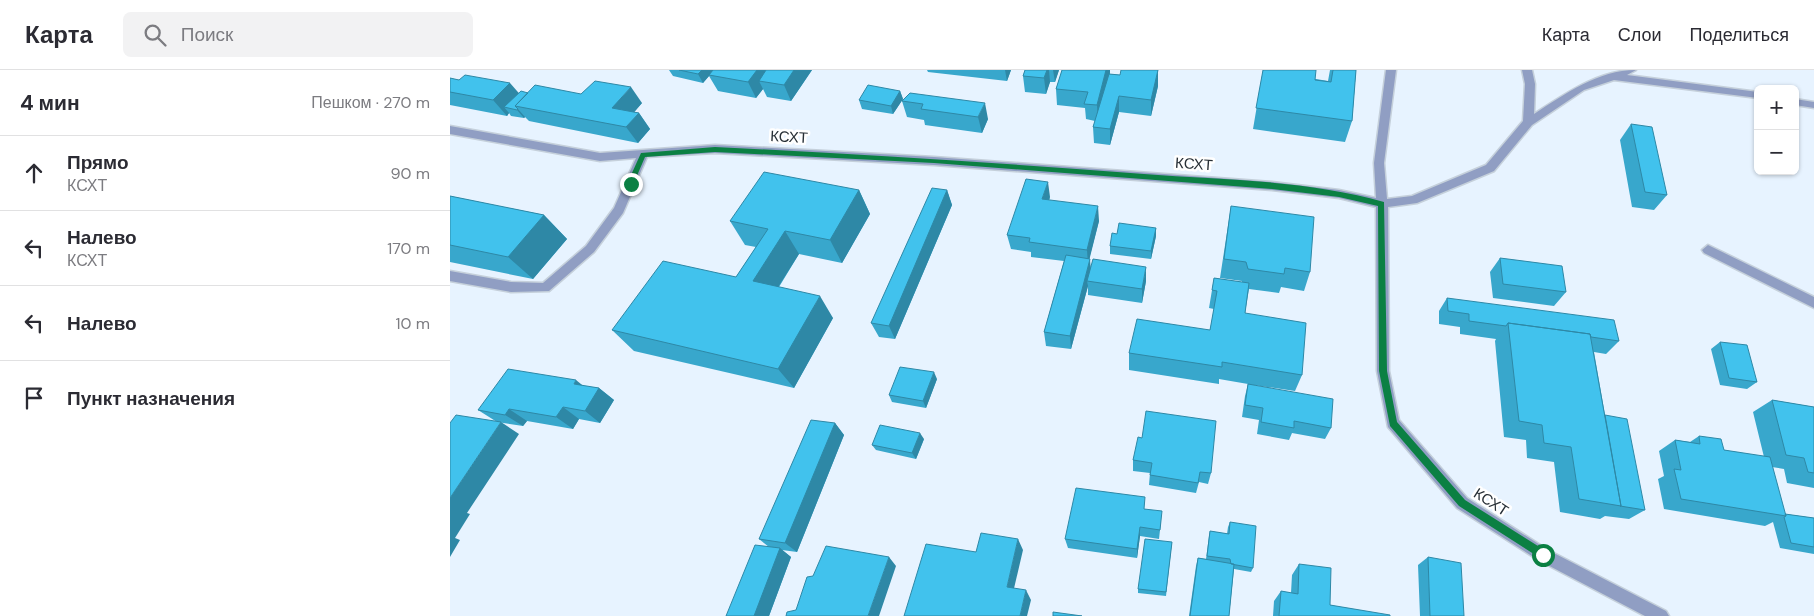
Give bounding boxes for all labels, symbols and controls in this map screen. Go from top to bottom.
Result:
search box [123,12,473,57]
text: Карта [25,19,93,50]
icon: search [141,21,169,49]
text: Поиск [181,22,233,47]
text: Карта [1542,23,1590,47]
text: Слои [1618,23,1662,47]
text: Поделиться [1690,23,1789,47]
map controls [1754,85,1799,175]
button: + [1754,85,1799,130]
text: 4 мин [20,89,80,117]
text: Пешком · 270 m [311,92,430,113]
street label: КСХТ [770,126,808,148]
button: − [1754,130,1799,175]
text: Прямо [67,150,129,175]
street label: КСХТ [1174,153,1214,175]
icon: ahead [20,159,48,187]
text: 90 m [390,163,430,184]
route end [620,173,643,196]
text: КСХТ [67,175,107,196]
text: Налево [67,225,137,250]
icon: left [20,234,48,262]
text: 170 m [387,238,430,259]
text: КСХТ [67,250,107,271]
icon: left [20,309,48,337]
text: Налево [67,311,137,336]
text: 10 m [396,313,430,334]
icon: arrive [20,384,48,412]
text: Пункт назначения [67,386,235,411]
street label: КСХТ [1470,483,1512,521]
route start [1532,544,1555,567]

